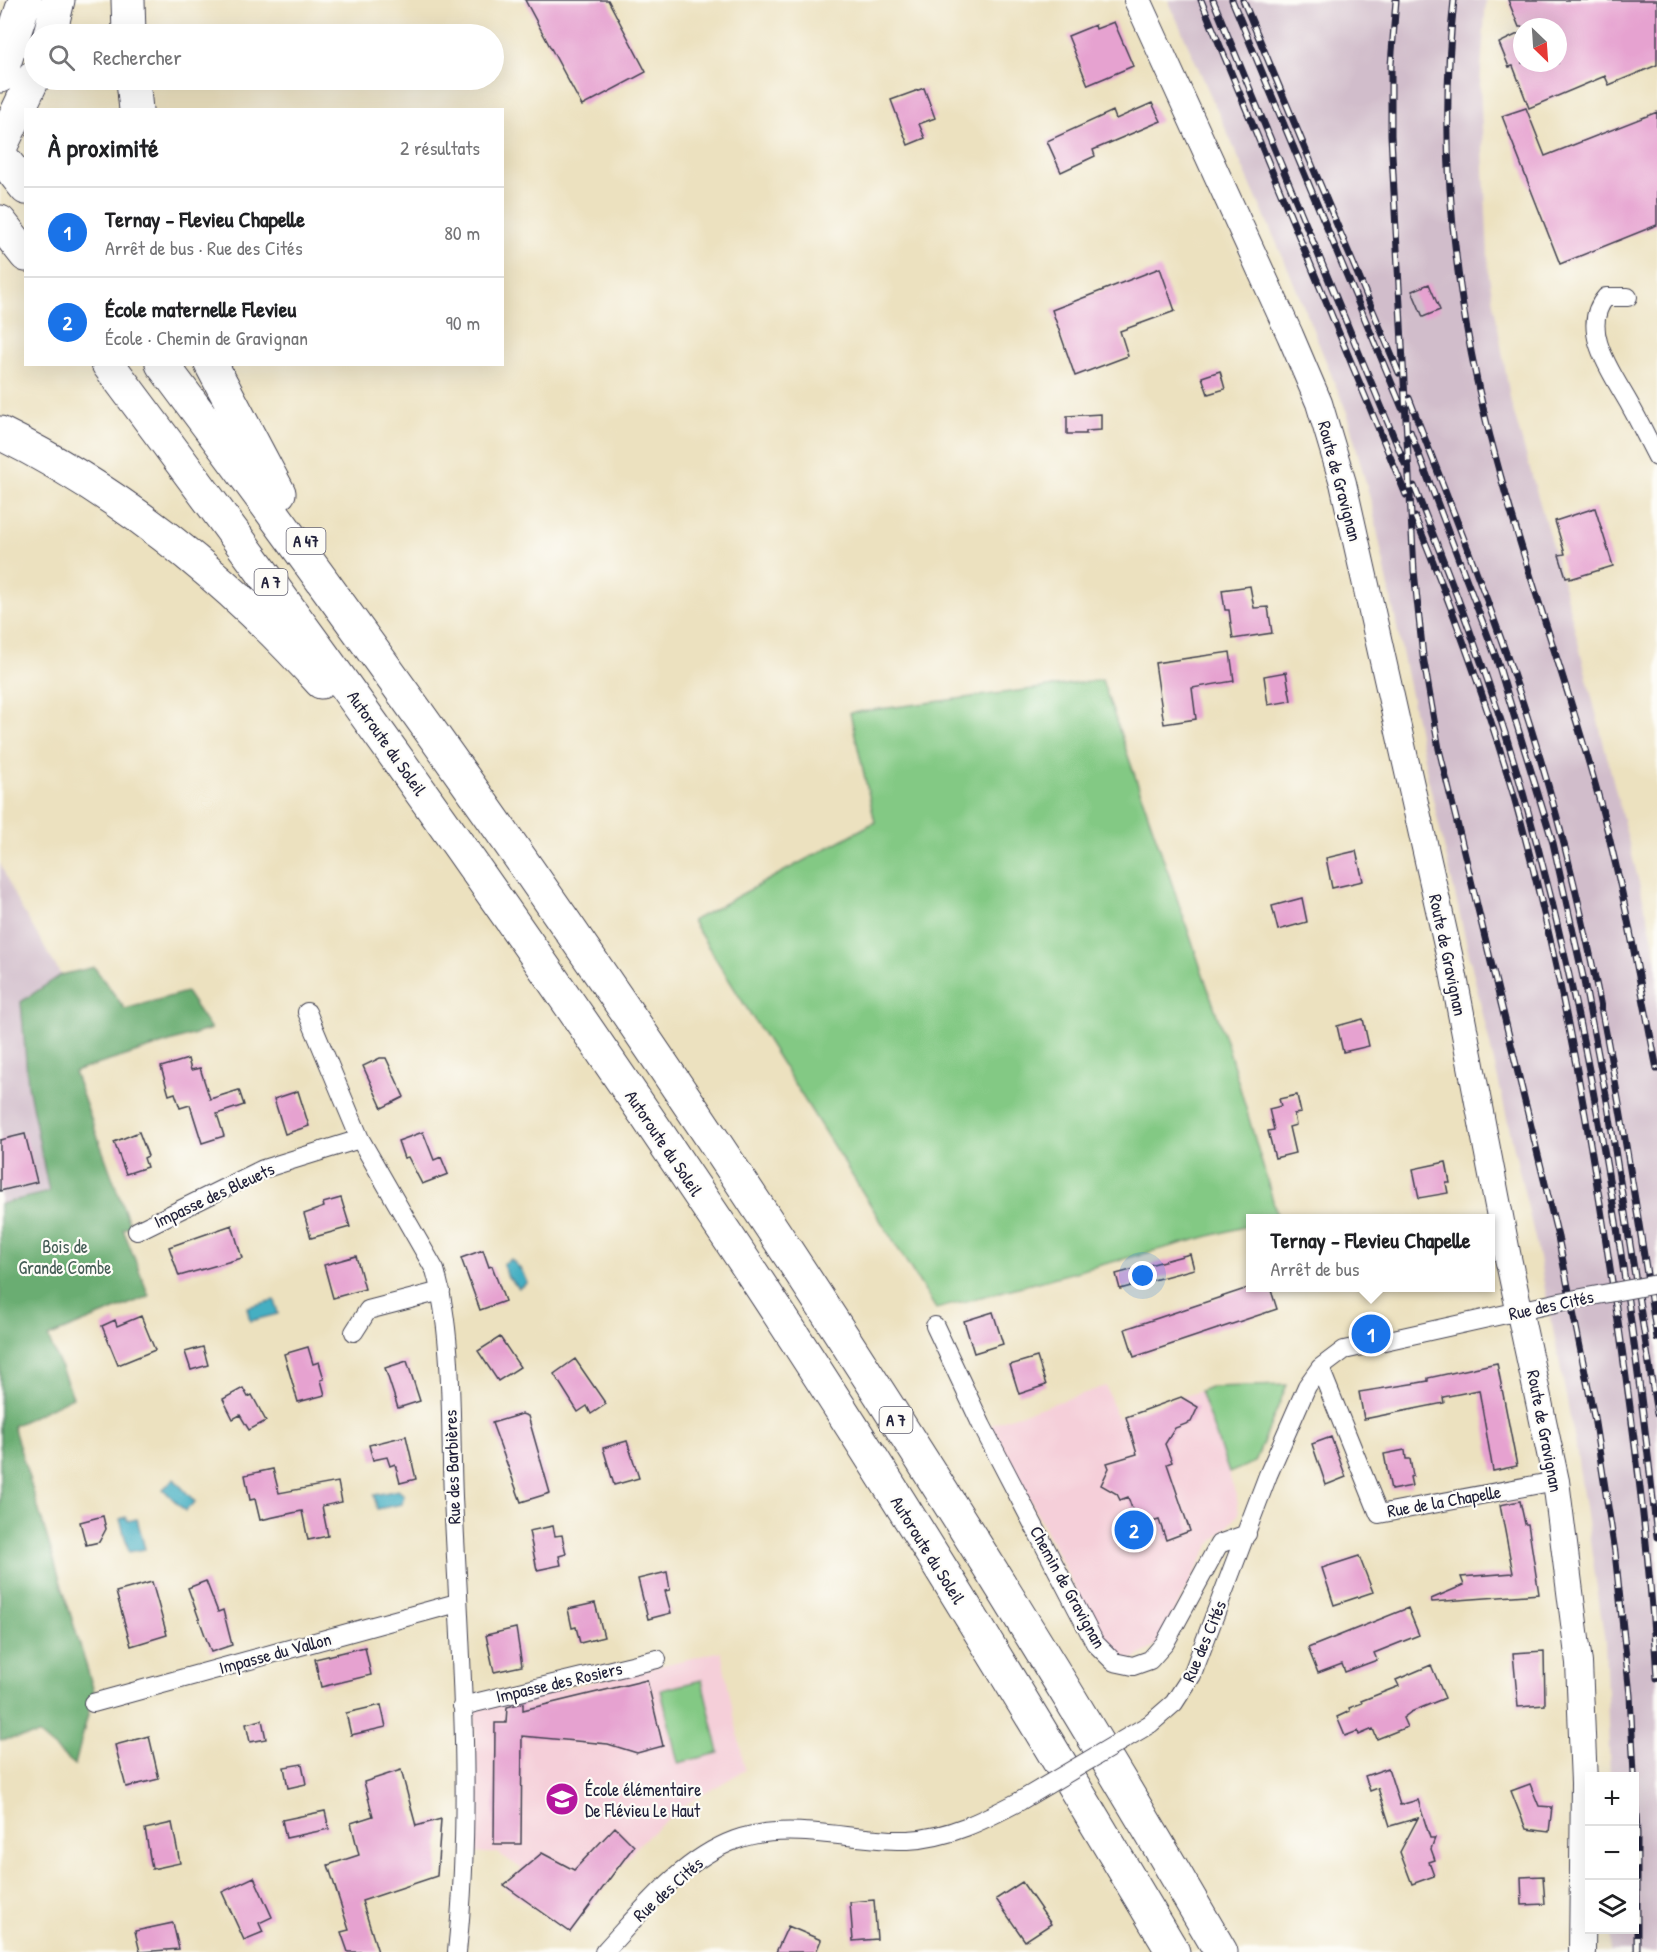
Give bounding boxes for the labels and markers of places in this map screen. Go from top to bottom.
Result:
pin: 1 [1352,1312,1390,1356]
pin: 2 [1114,1508,1154,1552]
place label: École élémentaire De Flévieu Le Haut [585,1777,701,1823]
school or university icon: École élémentaire De Flévieu Le Haut [544,1781,580,1817]

